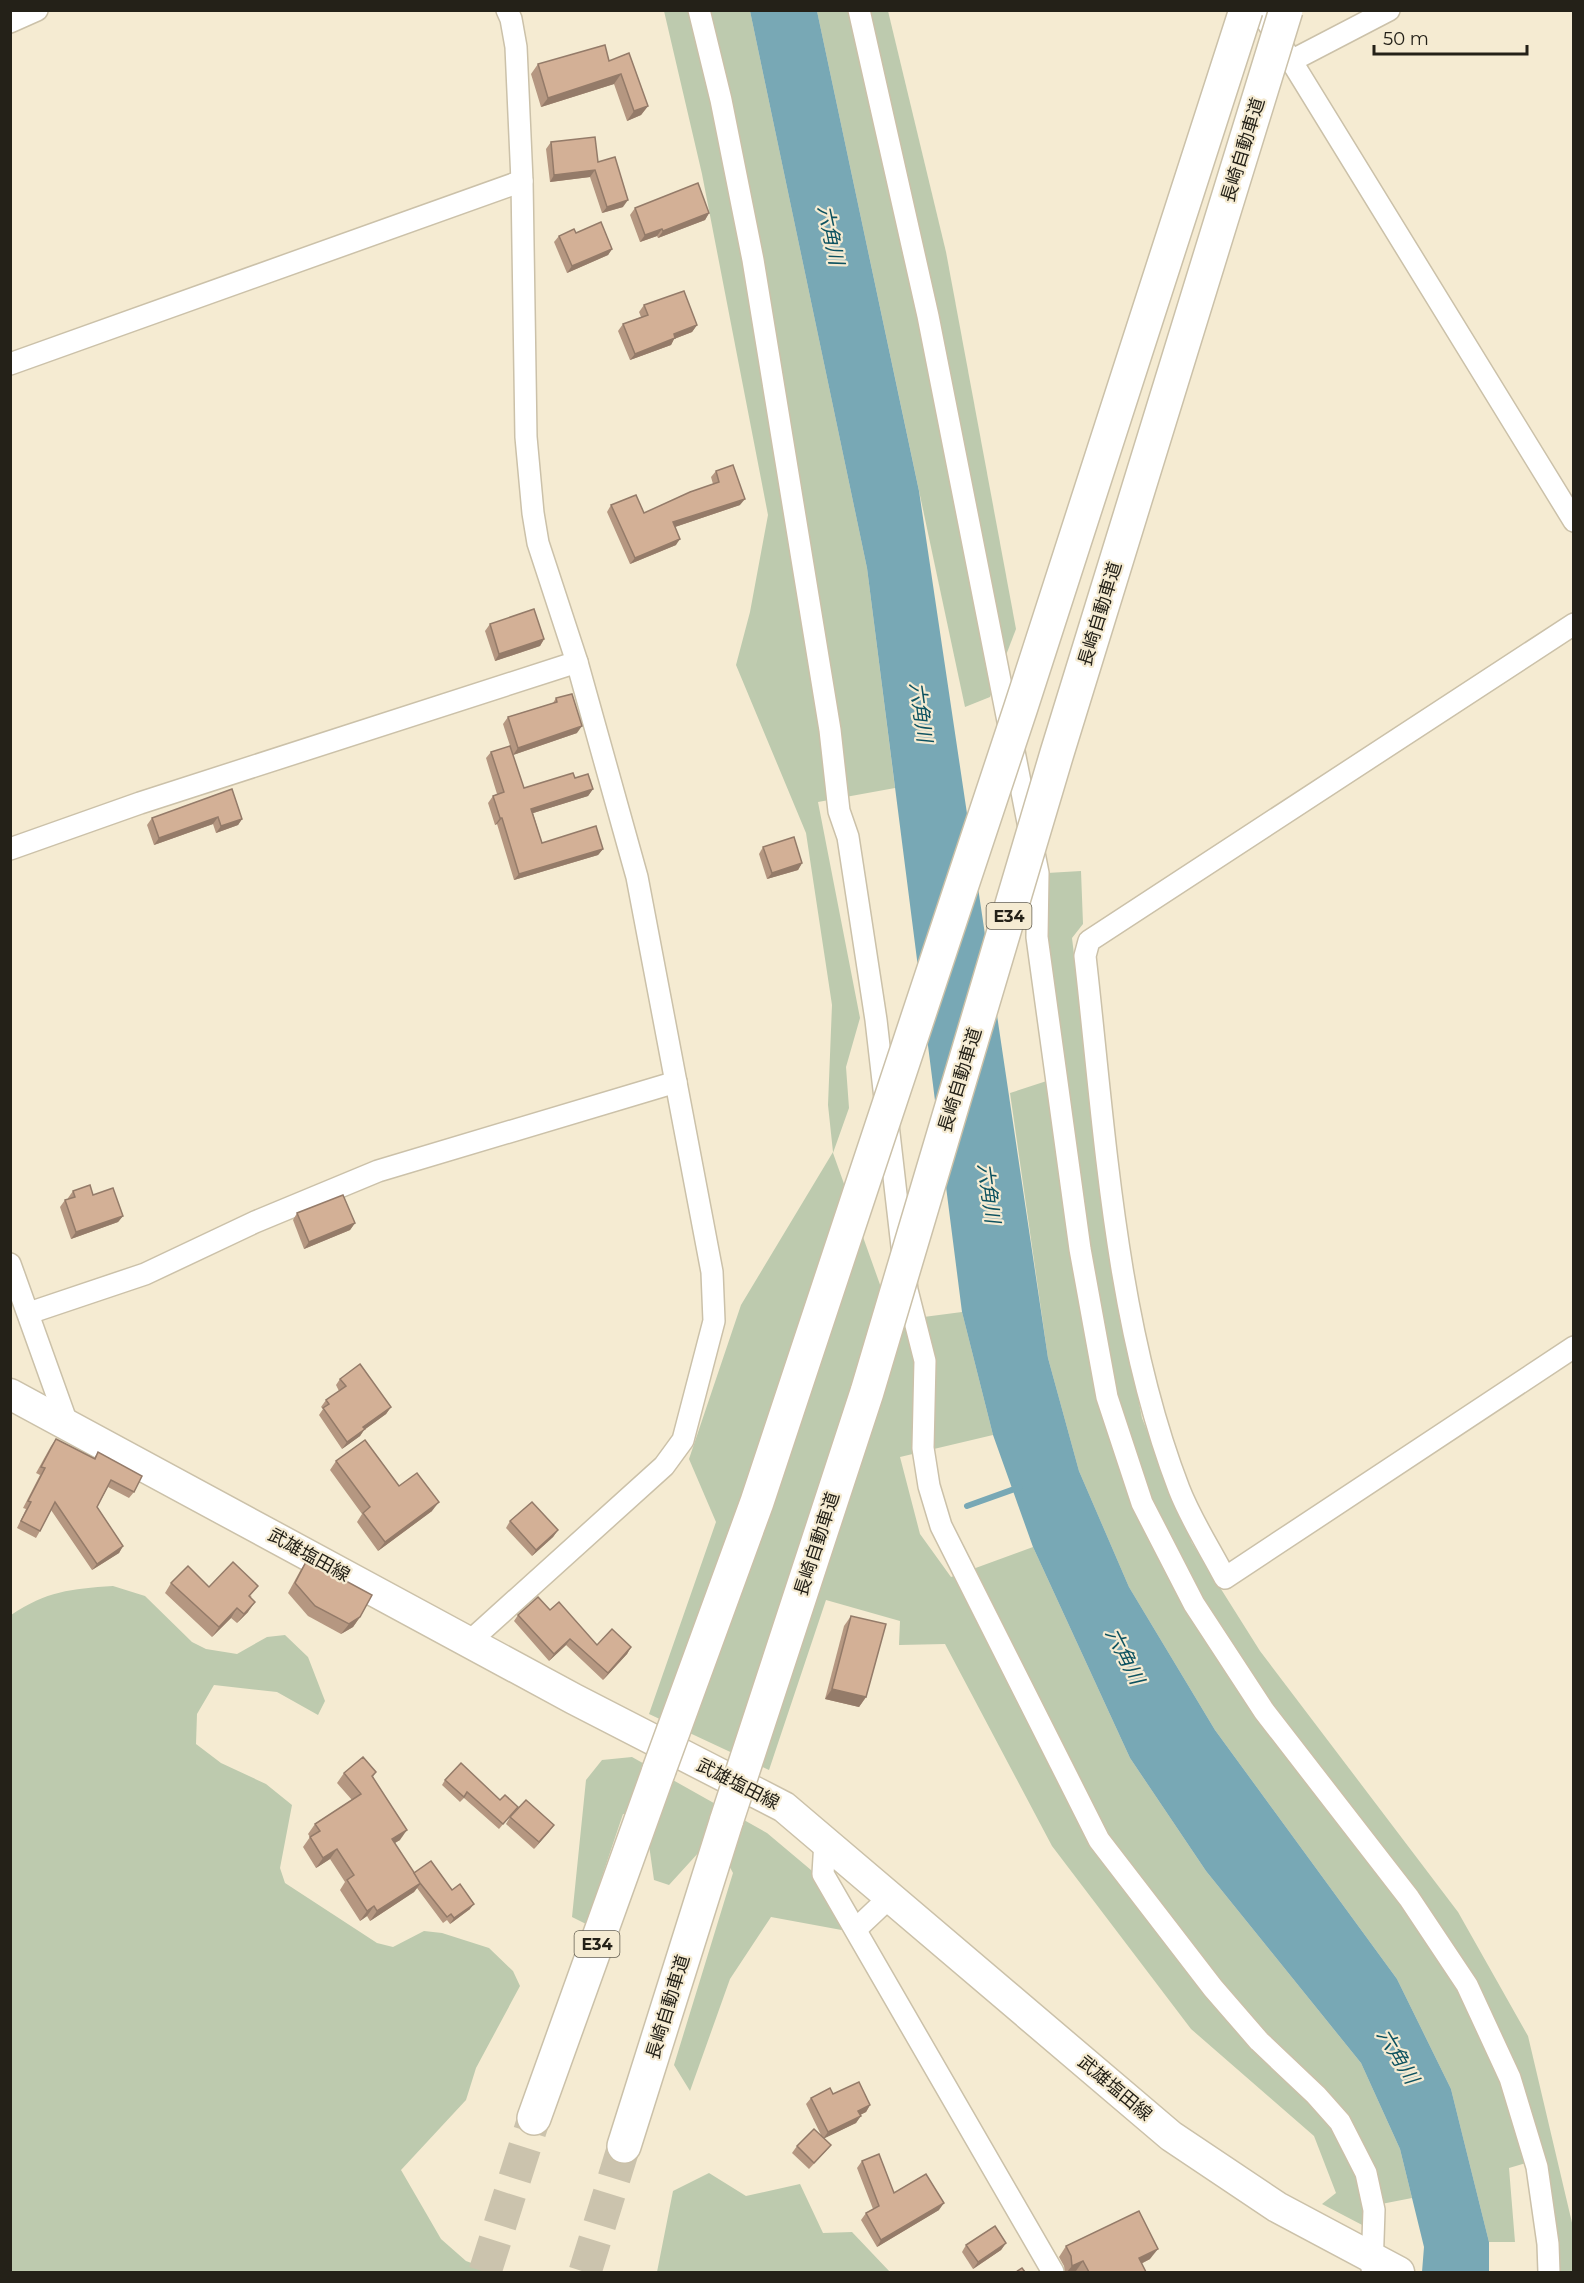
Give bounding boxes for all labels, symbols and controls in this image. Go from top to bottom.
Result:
scale bar [1374,18,1527,56]
text: 50 m [1383,28,1429,50]
street label: 長崎自動車道 [1217,95,1269,205]
water label: 六角川 [813,203,849,269]
street label: 長崎自動車道 [1074,559,1126,669]
water label: 六角川 [905,681,937,745]
road number: E34 [986,903,1032,929]
street label: 長崎自動車道 [934,1025,986,1135]
water label: 六角川 [973,1162,1005,1226]
street label: 長崎自動車道 [790,1489,844,1599]
street label: 武雄塩田線 [264,1524,354,1586]
water label: 六角川 [1101,1624,1150,1690]
street label: 武雄塩田線 [693,1754,783,1814]
road number: E34 [574,1931,620,1957]
street label: 長崎自動車道 [642,1952,694,2062]
water label: 六角川 [1372,2024,1425,2090]
street label: 武雄塩田線 [1073,2051,1157,2125]

